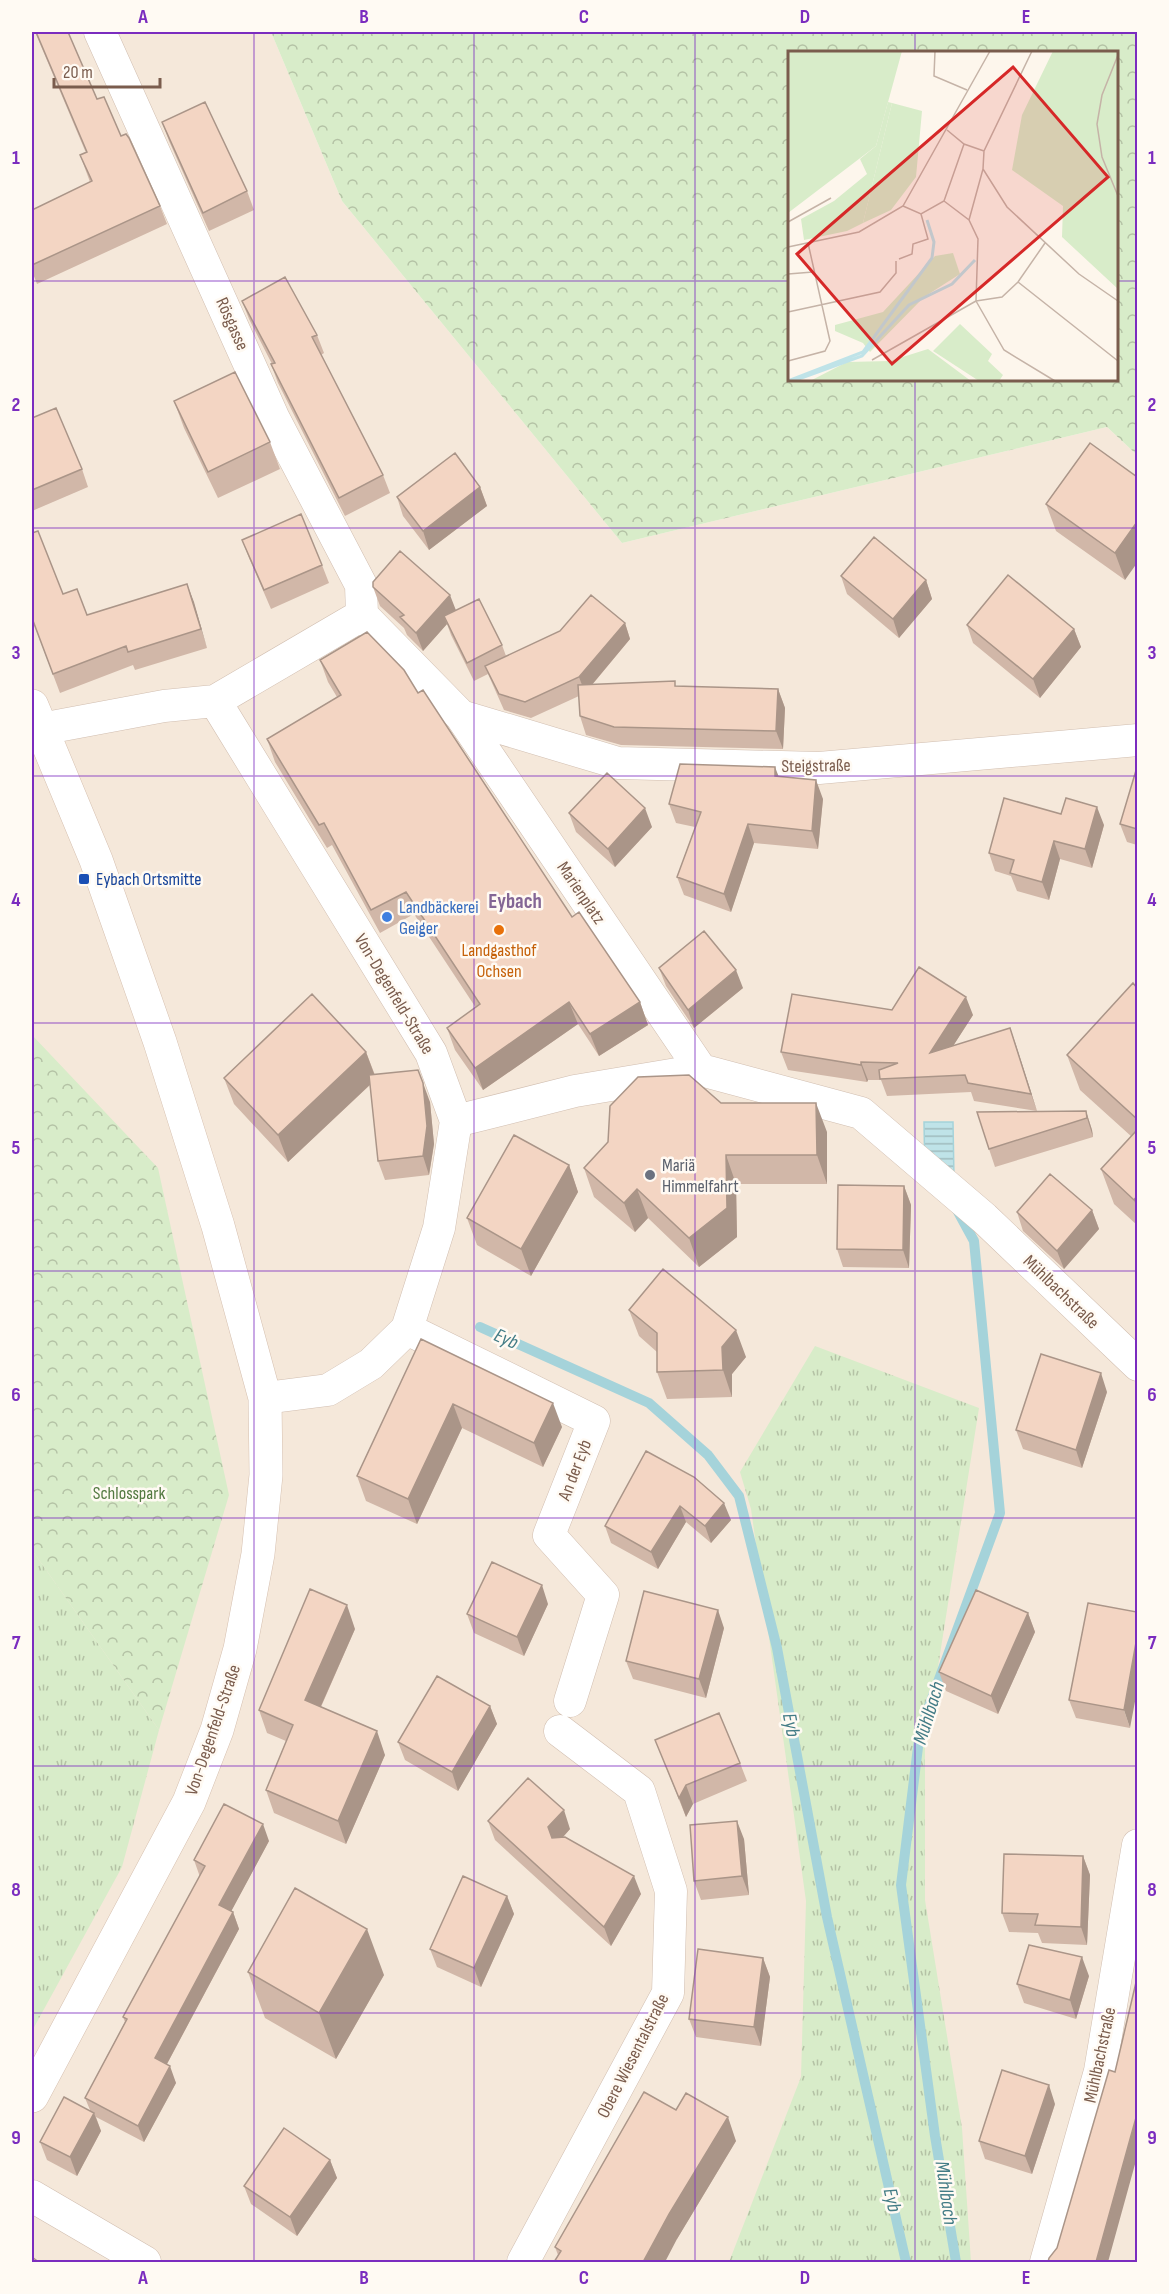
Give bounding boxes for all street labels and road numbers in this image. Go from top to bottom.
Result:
street label: Rösgasse [211,294,253,354]
street label: Steigstraße [781,755,851,777]
street label: Marienplatz [552,858,610,929]
street label: Von-Degenfeld-Straße [350,930,438,1058]
street label: Mühlbachstraße [1019,1251,1103,1333]
street label: An der Eyb [554,1437,596,1504]
street label: Von-Degenfeld-Straße [181,1662,245,1798]
street label: Obere Wiesentalstraße [593,1990,673,2122]
street label: Mühlbachstraße [1080,2005,1120,2105]

